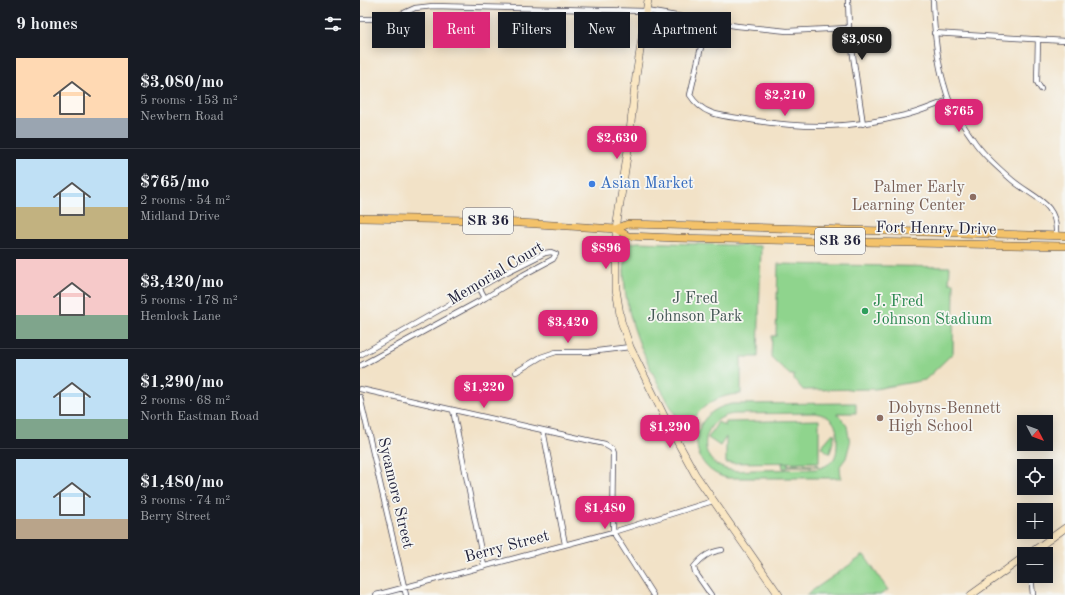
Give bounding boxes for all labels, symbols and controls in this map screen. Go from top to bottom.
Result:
chip: Buy [372,12,425,48]
chip: Rent [433,12,490,48]
chip: Filters [498,12,566,48]
chip: New [574,12,630,48]
chip: Apartment [638,12,731,48]
icon: filters [322,13,344,35]
text: 9 homes [16,16,78,33]
pin: $3,080 [829,27,895,61]
text: $3,080 [841,33,883,46]
icon: home [48,74,96,122]
text: $3,080/mo [140,74,224,91]
pin: $2,210 [752,83,818,117]
text: $2,210 [764,89,806,102]
text: 5 rooms · 153 m² [140,94,238,107]
pin: $765 [935,99,983,133]
text: $765 [944,105,974,118]
text: Newbern Road [140,110,224,123]
pin: $2,630 [584,126,650,160]
text: $2,630 [596,132,638,145]
text: $765/mo [140,174,209,191]
icon: home [48,175,96,223]
place label: Asian Market [600,176,694,192]
marker: Asian Market [587,179,597,189]
place label: Palmer Early Learning Center [851,180,966,214]
marker: Palmer Early Learning Center [968,192,978,202]
text: 2 rooms · 54 m² [140,194,230,207]
road number: SR 36 [463,208,513,234]
text: Midland Drive [140,210,220,223]
street label: Fort Henry Drive [875,220,997,238]
road number: SR 36 [815,228,865,254]
pin: $896 [582,236,630,270]
street label: Memorial Court [445,239,547,309]
text: $896 [591,242,621,255]
text: $3,420/mo [140,274,224,291]
icon: home [48,275,96,323]
park label: J Fred Johnson Park [648,291,742,325]
text: 5 rooms · 178 m² [140,294,238,307]
place label: J. Fred Johnson Stadium [873,294,993,328]
marker: J. Fred Johnson Stadium [860,306,870,316]
text: Hemlock Lane [140,310,221,323]
pin: $3,420 [535,310,601,344]
text: $3,420 [547,316,589,329]
text: $1,290/mo [140,374,224,391]
icon: home [48,375,96,423]
pin: $1,220 [451,375,517,409]
text: $1,220 [463,381,505,394]
text: 2 rooms · 68 m² [140,394,230,407]
place label: Dobyns-Bennett High School [888,401,1001,435]
text: North Eastman Road [140,410,259,423]
marker: Dobyns-Bennett High School [875,413,885,423]
pin: $1,290 [637,415,703,449]
north arrow [1017,415,1053,451]
map controls [1017,415,1053,583]
text: $1,290 [649,421,691,434]
street label: Sycamore Street [374,436,416,551]
button: locate [1017,459,1053,495]
text: $1,480/mo [140,474,224,491]
icon: home [48,475,96,523]
text: 3 rooms · 74 m² [140,494,230,507]
pin: $1,480 [572,496,638,530]
text: $1,480 [584,502,626,515]
button: + [1017,503,1053,539]
text: Berry Street [140,510,211,523]
street label: Berry Street [463,528,551,566]
button: − [1017,547,1053,583]

